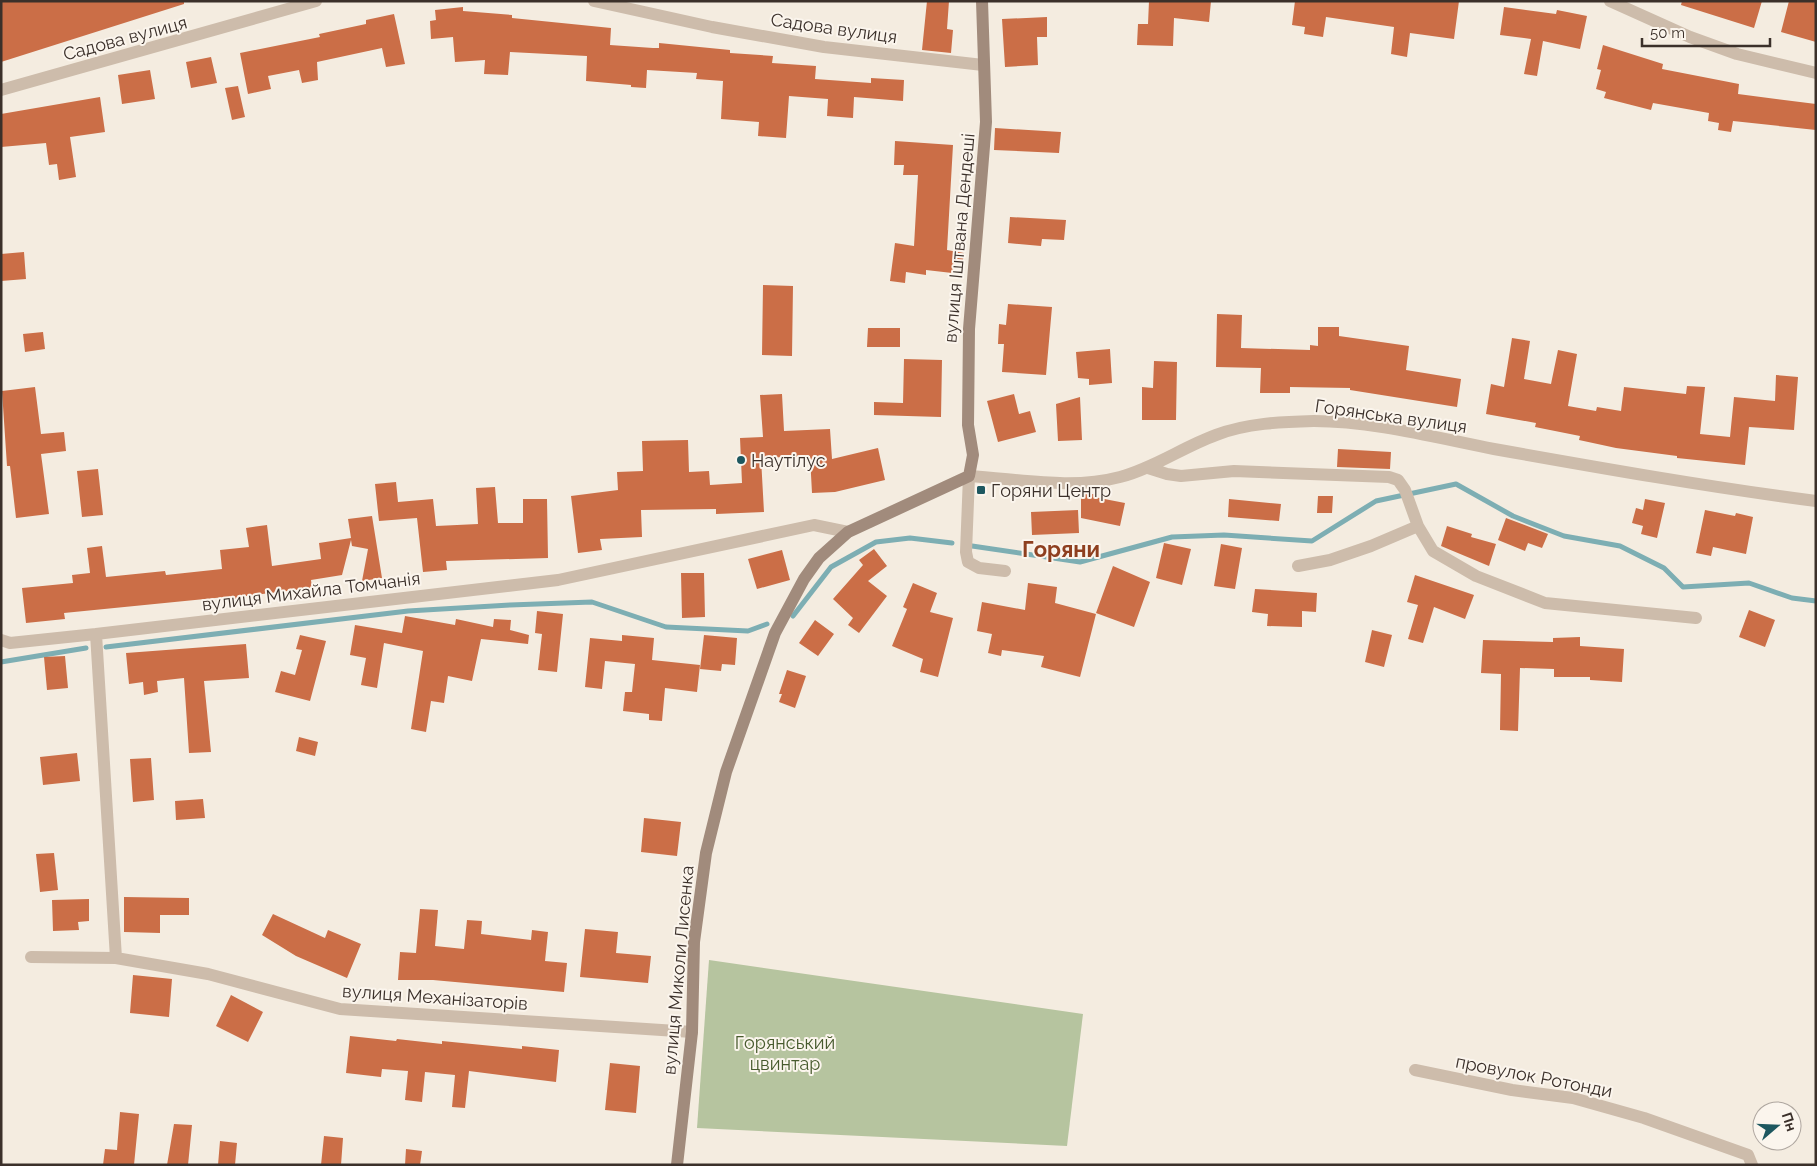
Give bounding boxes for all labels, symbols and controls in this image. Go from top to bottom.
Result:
street label: Садова вулиця [769,9,899,47]
street label: Садова вулиця [61,11,189,65]
scale bar [1642,15,1770,47]
text: 50 m [1650,24,1685,42]
street label: вулиця Іштвана Дендеші [939,132,979,344]
street label: Горянська вулиця [1314,395,1468,437]
place label: Наутілус [751,450,826,471]
marker: Наутілус [735,454,747,466]
place label: Горяни Центр [991,480,1111,501]
marker: Горяни Центр [975,484,987,496]
district label: Горяни [1022,536,1100,562]
street label: вулиця Михайла Томчанія [201,567,421,615]
street label: вулиця Миколи Лисенка [658,864,698,1076]
street label: вулиця Механізаторів [342,980,528,1014]
park label: Горянський цвинтар [735,1032,835,1074]
street label: провулок Ротонди [1454,1051,1614,1101]
north arrow [1752,1101,1802,1151]
text: Пн [1779,1110,1800,1133]

